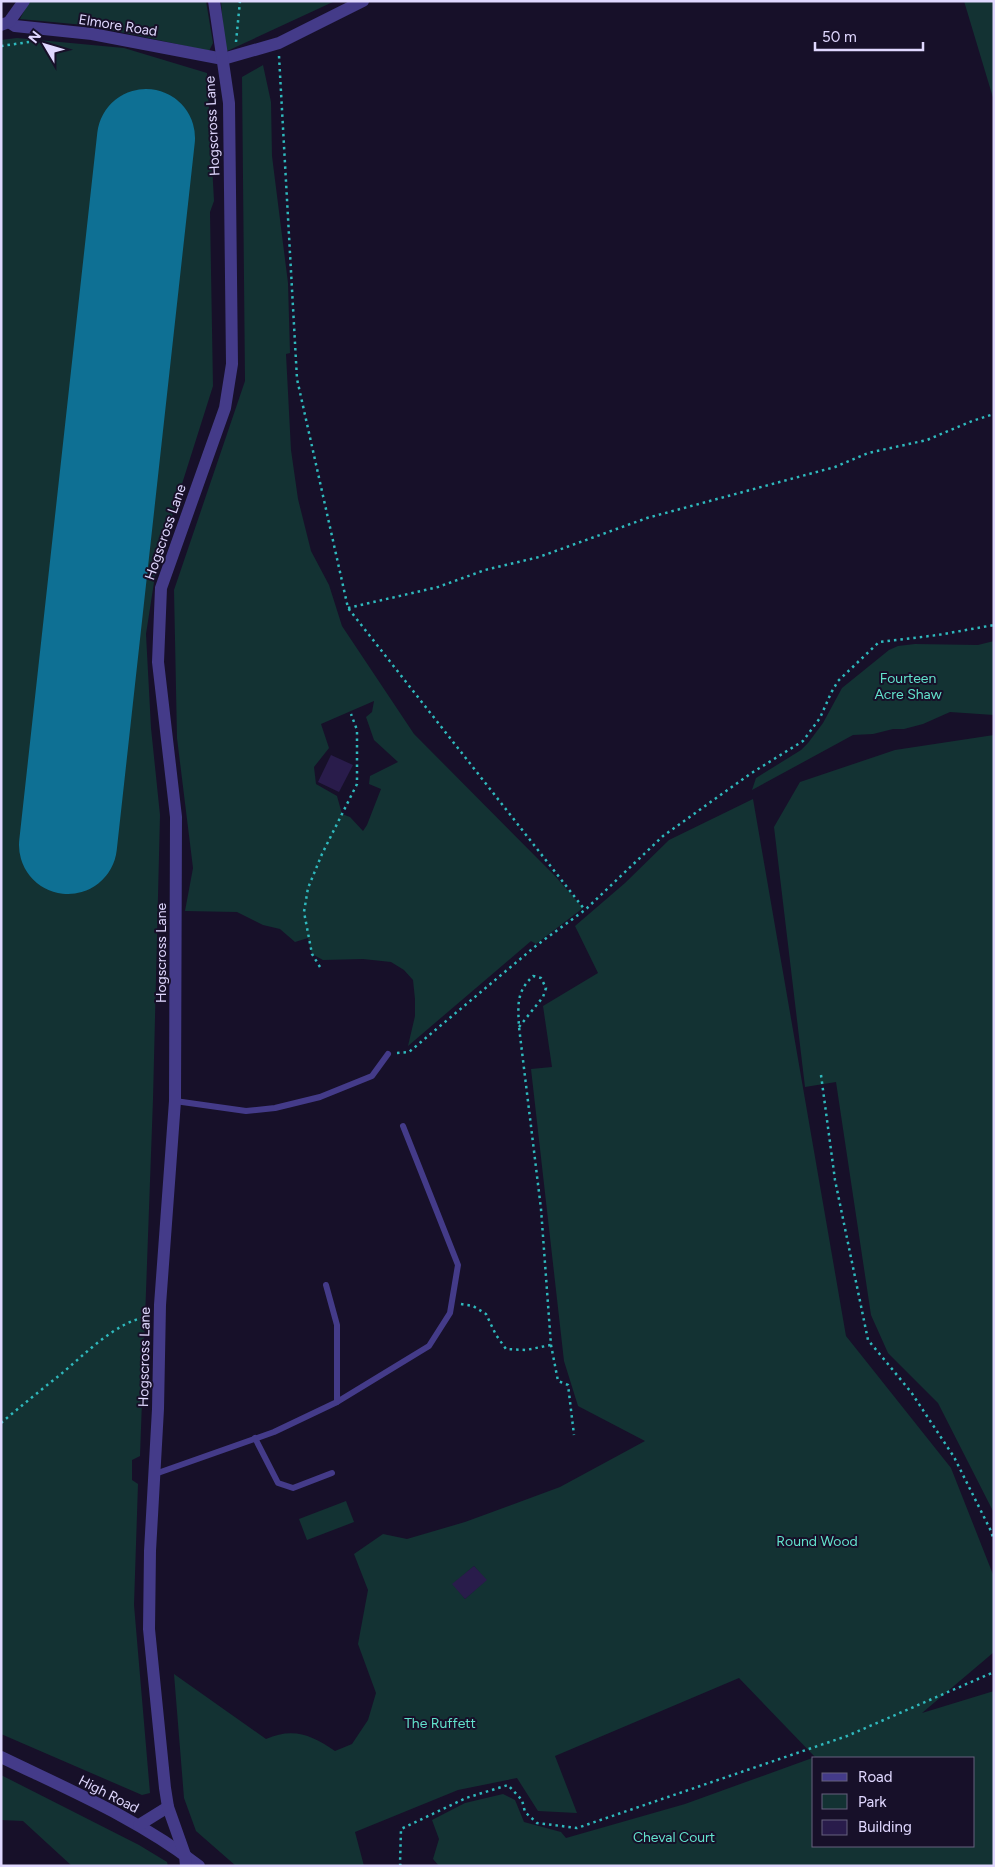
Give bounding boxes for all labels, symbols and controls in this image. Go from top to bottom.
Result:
street label: Elmore Road [77,11,158,40]
north arrow [20,20,70,70]
scale bar [815,20,922,52]
text: N [25,28,45,47]
text: 50 m [822,28,857,46]
street label: Hogscross Lane [201,75,224,176]
street label: Hogscross Lane [141,482,190,582]
park label: Fourteen Acre Shaw [874,670,942,703]
street label: Hogscross Lane [153,903,170,1003]
street label: Hogscross Lane [135,1306,154,1407]
park label: Round Wood [776,1533,858,1550]
park label: The Ruffett [404,1715,476,1732]
legend [812,1757,975,1847]
text: Road [858,1768,893,1786]
street label: High Road [76,1772,142,1817]
text: Park [858,1793,887,1811]
text: Building [858,1818,912,1836]
park label: Cheval Court [633,1829,715,1846]

